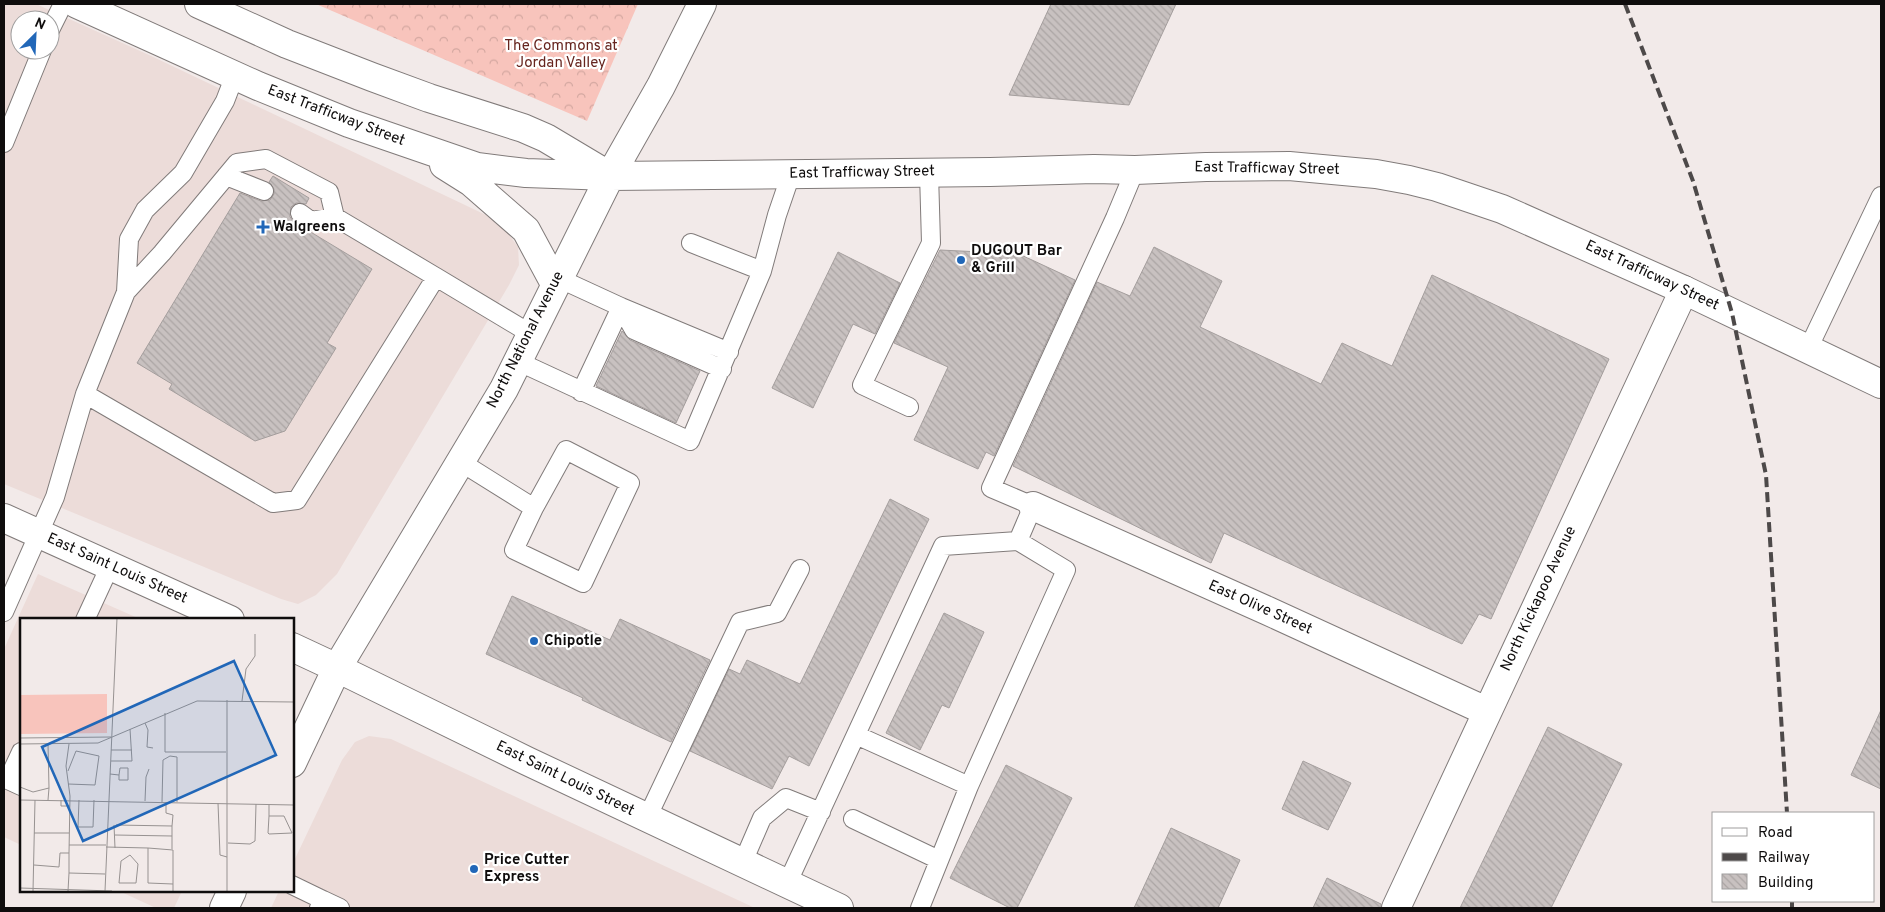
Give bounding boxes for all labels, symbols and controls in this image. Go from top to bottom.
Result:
north arrow [10,10,60,60]
text: N [32,15,48,34]
park label: The Commons at Jordan Valley [504,37,618,73]
street label: East Trafficway Street [265,81,407,151]
street label: East Trafficway Street [1194,158,1340,180]
street label: East Trafficway Street [789,162,935,184]
place label: Walgreens [273,218,346,237]
marker: Walgreens [257,221,269,233]
street label: East Trafficway Street [1582,237,1722,315]
place label: DUGOUT Bar & Grill [971,242,1063,278]
marker: DUGOUT Bar & Grill [955,254,967,266]
street label: North National Avenue [483,268,569,412]
street label: North Kickapoo Avenue [1497,523,1581,675]
street label: East Saint Louis Street [44,529,190,609]
street label: East Olive Street [1205,577,1315,639]
inset map [20,618,294,892]
place label: Chipotle [544,632,602,651]
marker: Chipotle [528,635,540,647]
street label: East Saint Louis Street [493,737,637,821]
legend [1712,812,1875,902]
text: Road [1758,824,1793,843]
text: Railway [1758,849,1810,868]
place label: Price Cutter Express [484,851,570,887]
marker: Price Cutter Express [468,863,480,875]
text: Building [1758,874,1813,893]

